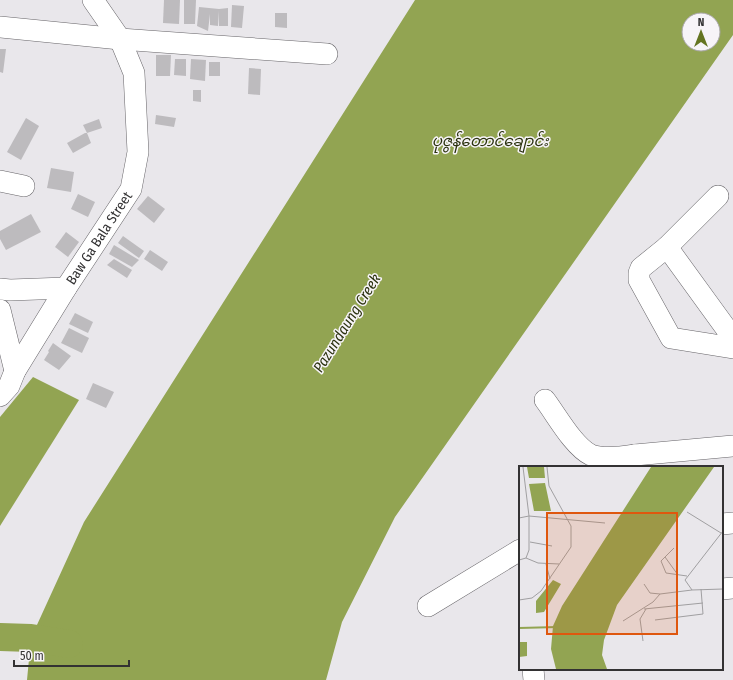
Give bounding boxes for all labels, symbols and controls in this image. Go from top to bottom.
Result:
north arrow [681,12,721,52]
text: N [698,16,704,29]
water label: ပုဇွန်တောင်ချောင်း [432,130,549,153]
street label: Baw Ga Bala Street [62,188,136,288]
water label: Pazundaung Creek [309,270,385,376]
inset map [519,466,723,670]
scale bar [14,642,129,668]
text: 50 m [20,649,44,663]

